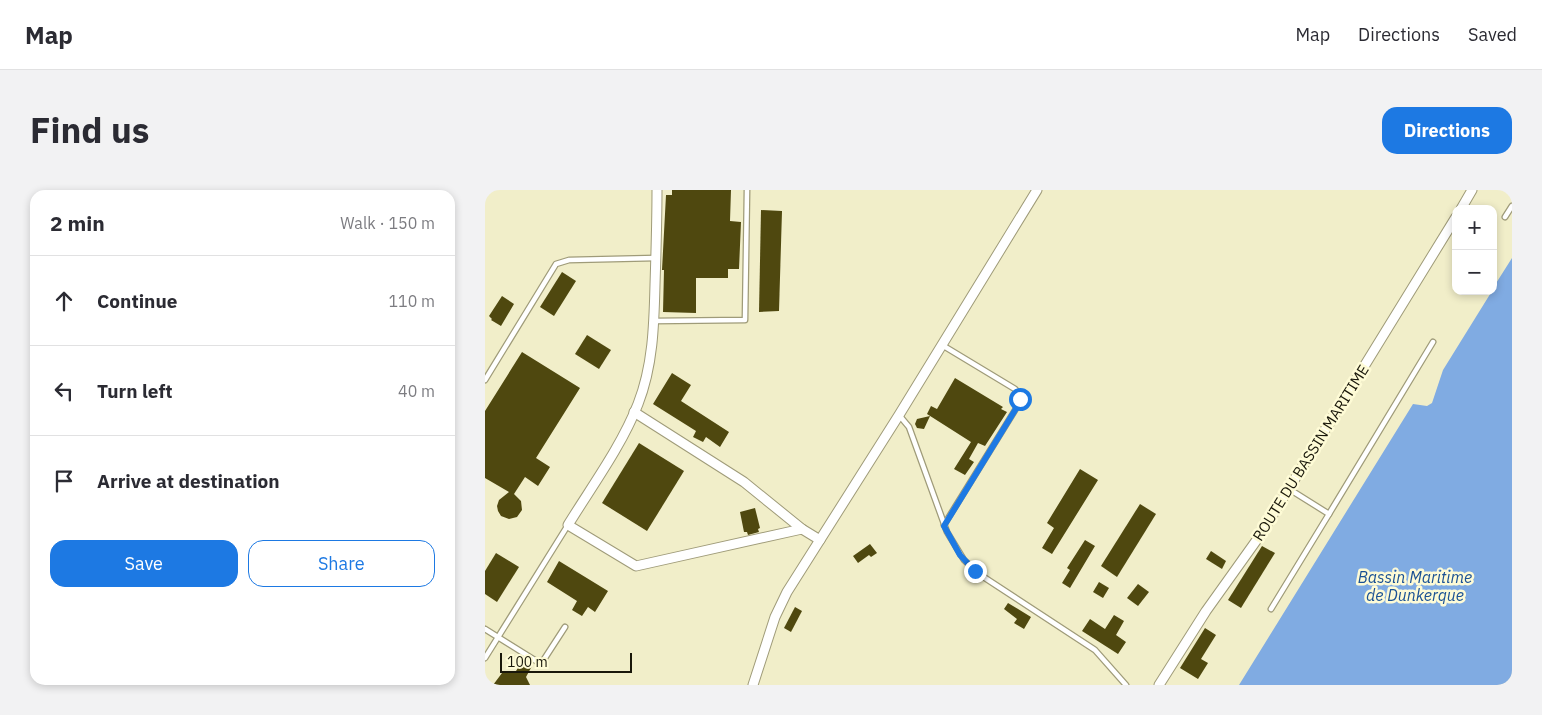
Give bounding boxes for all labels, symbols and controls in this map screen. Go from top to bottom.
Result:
text: Map [25,19,73,51]
text: Map [1295,23,1330,46]
text: Directions [1358,23,1440,46]
text: Saved [1468,23,1517,46]
text: Find us [30,107,149,153]
button: Directions [1382,107,1512,154]
map controls [1452,205,1497,295]
button: + [1452,205,1497,250]
text: 2 min [50,209,105,237]
text: Walk · 150 m [340,213,435,233]
button: − [1452,250,1497,295]
icon: ahead [50,287,78,315]
text: Continue [97,289,177,313]
text: 110 m [388,291,435,311]
street label: ROUTE DU BASSIN MARITIME [1248,361,1373,544]
icon: left [50,377,78,405]
text: Turn left [97,379,173,403]
text: 40 m [398,381,435,401]
route start [1009,388,1032,411]
icon: arrive [50,467,78,495]
text: Arrive at destination [97,469,280,493]
button: Save [50,540,238,587]
button: Share [248,540,435,587]
route end [964,560,987,583]
water label: Bassin Maritime de Dunkerque [1358,567,1472,605]
scale bar [500,650,633,673]
text: 100 m [507,653,548,671]

